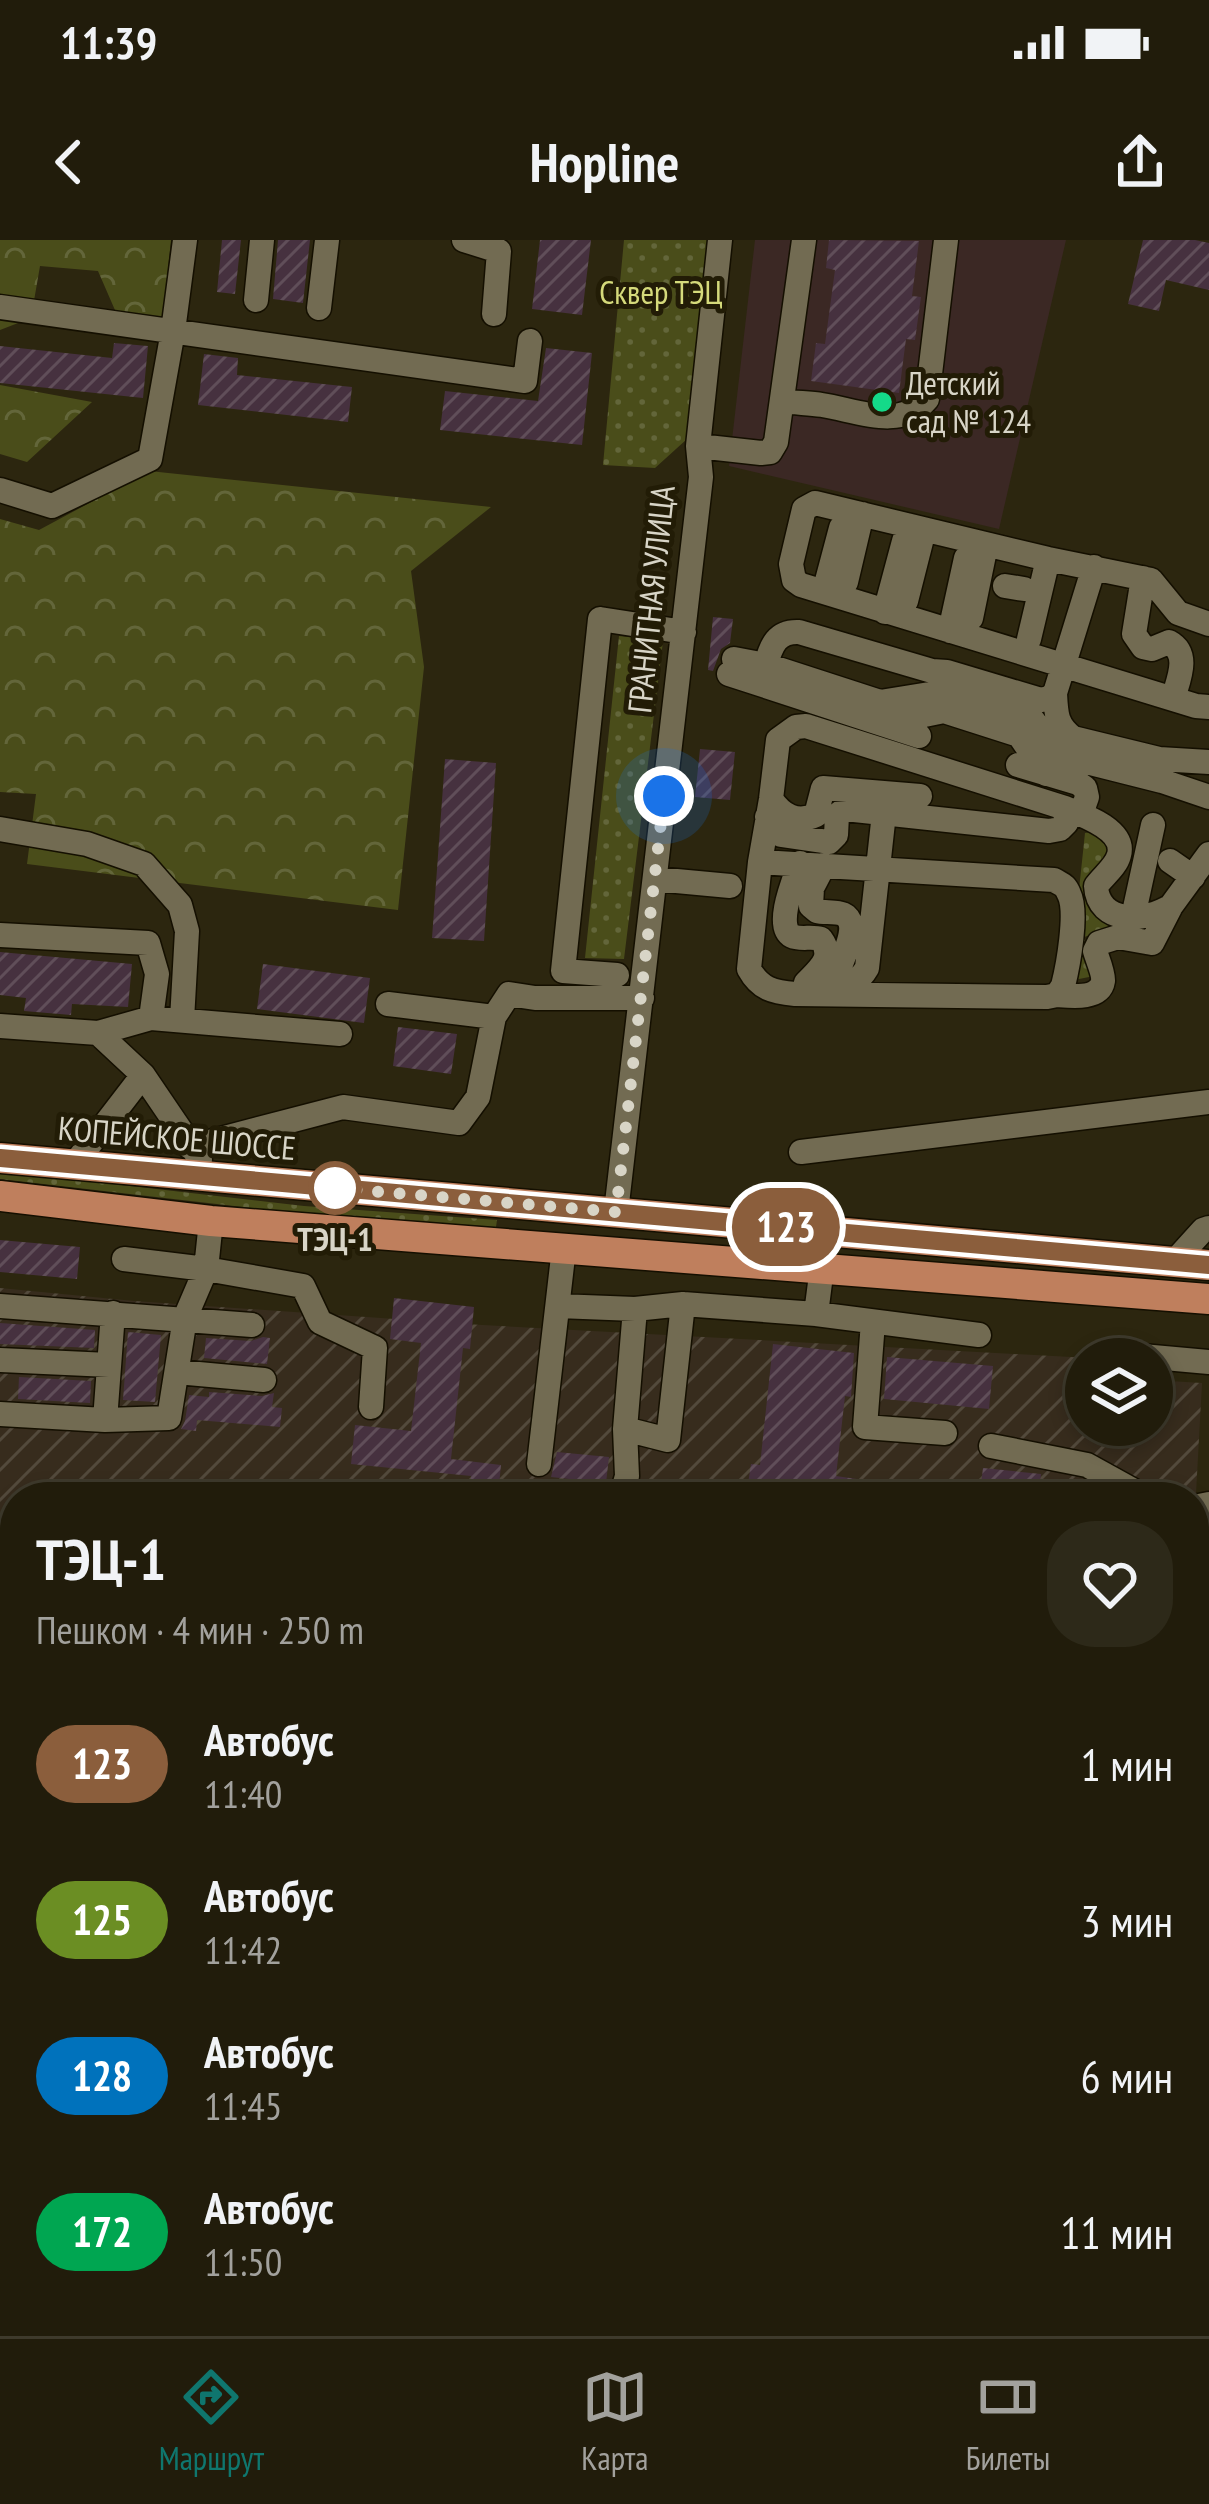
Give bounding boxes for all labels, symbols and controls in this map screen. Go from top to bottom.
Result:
text: 11:39 [60,13,157,71]
text: Hopline [530,127,679,197]
icon: back [36,129,102,195]
icon: share [1107,129,1173,195]
park label: Сквер ТЭЦ [599,270,723,313]
place label: Детский сад № 124 [906,361,1031,442]
marker: Детский сад № 124 [869,389,895,415]
street label: ГРАНИТНАЯ УЛИЦА [617,483,684,715]
your location [634,766,694,826]
street label: КОПЕЙСКОЕ ШОССЕ [56,1106,298,1169]
marker: ТЭЦ-1 [310,1163,360,1213]
line badge: 123 [717,1188,855,1266]
text: 123 [756,1199,816,1254]
place label: ТЭЦ-1 [297,1217,373,1260]
map controls [1065,1338,1173,1446]
button: layers [1065,1338,1173,1446]
button: heart [1047,1521,1173,1647]
text: ТЭЦ-1 [36,1522,166,1596]
text: Пешком · 4 мин · 250 m [36,1604,364,1655]
text: Автобус [204,1710,334,1768]
text: 1 мин [1080,1735,1173,1793]
text: 123 [72,1736,132,1791]
text: 11:40 [204,1768,282,1819]
text: Автобус [204,1866,334,1924]
text: 3 мин [1080,1891,1173,1949]
text: 125 [72,1892,132,1947]
text: 11:42 [204,1924,282,1975]
text: Автобус [204,2022,334,2080]
text: 6 мин [1080,2047,1173,2105]
text: 128 [72,2048,132,2103]
text: 11:45 [204,2080,282,2131]
text: Автобус [204,2178,334,2236]
text: 11 мин [1060,2203,1173,2261]
text: 172 [72,2204,132,2259]
text: 11:50 [204,2236,282,2287]
tab: Маршрут [159,2364,264,2479]
tab: Карта [581,2364,649,2479]
tab: Билеты [966,2364,1050,2479]

